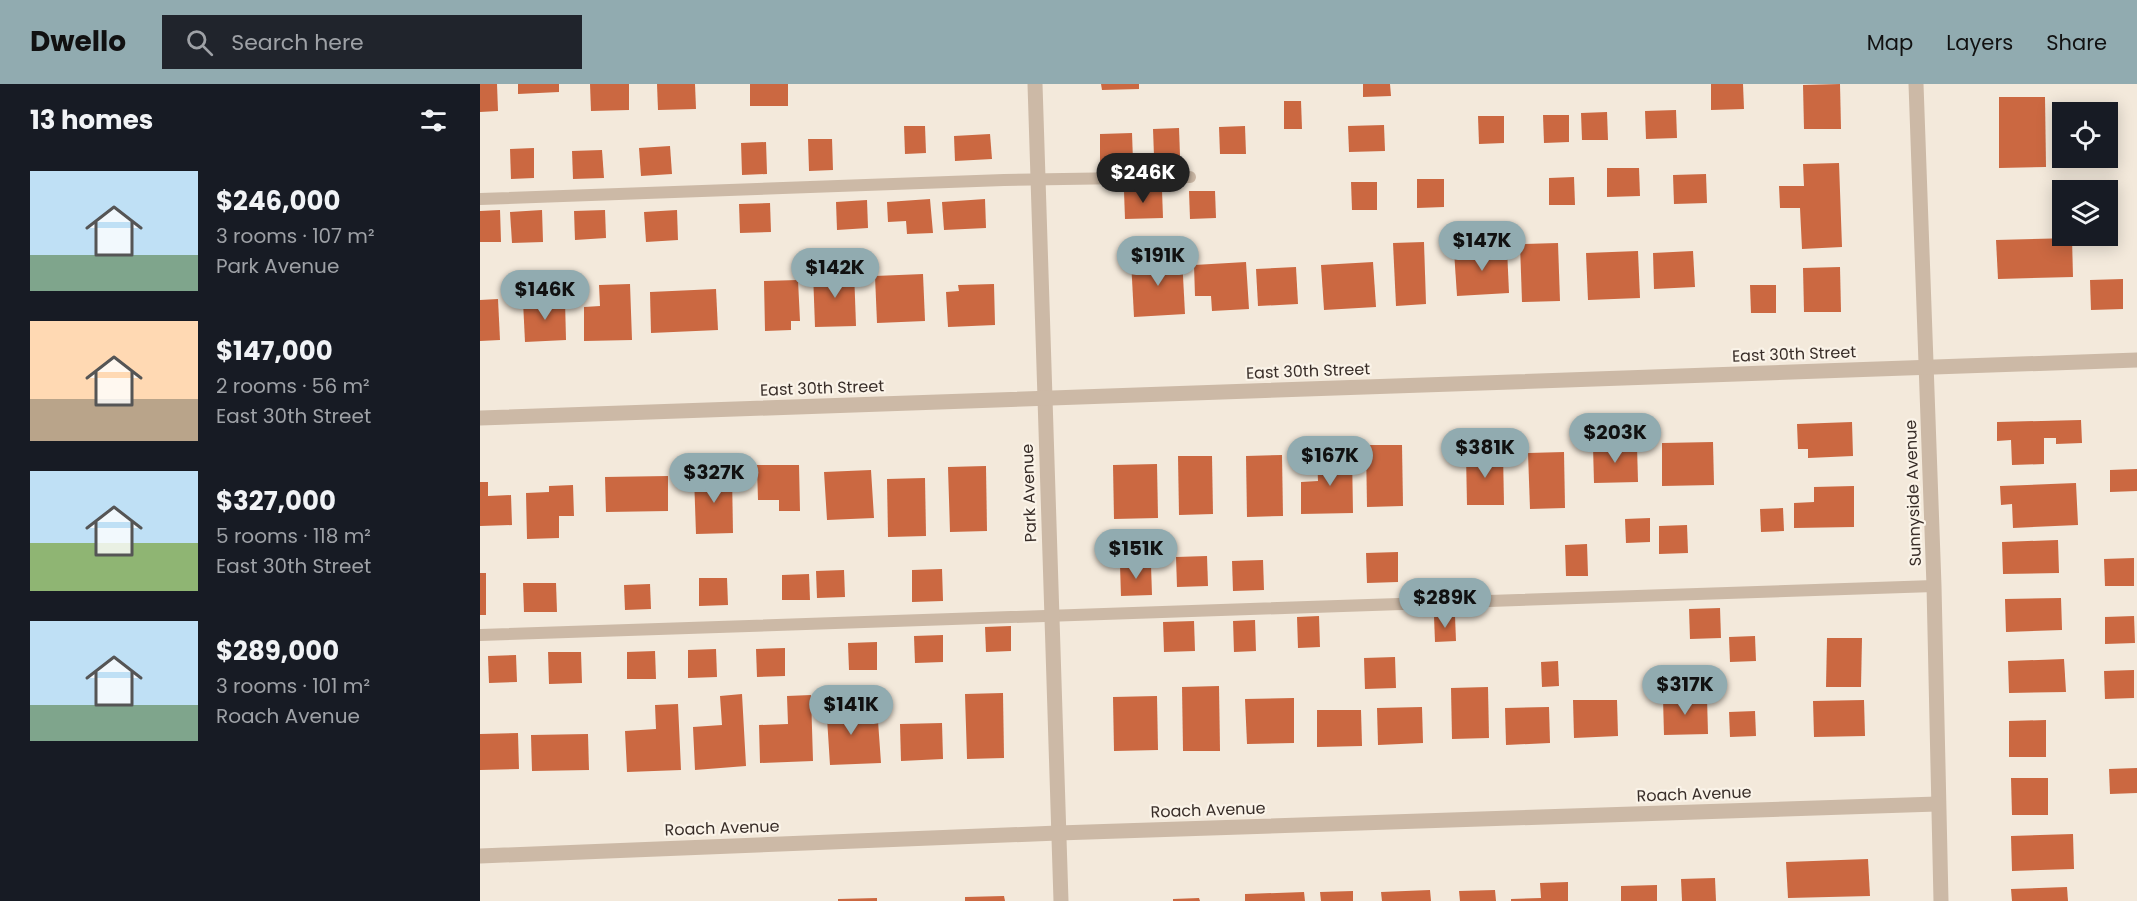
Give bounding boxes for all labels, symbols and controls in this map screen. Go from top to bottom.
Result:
search box [162,15,582,69]
text: Dwello [30,22,126,61]
icon: search [183,26,216,59]
text: Search here [231,27,364,58]
text: Map [1867,28,1913,57]
text: Layers [1946,28,2013,57]
text: Share [2046,28,2107,57]
text: 13 homes [30,102,153,138]
map controls [2052,102,2118,246]
button: locate [2052,102,2118,168]
icon: filters [417,104,450,137]
pin: $246K [1101,153,1185,204]
text: $246K [1111,158,1175,186]
button: layers [2052,180,2118,246]
text: $246,000 [216,183,340,219]
icon: home [78,195,150,267]
pin: $147K [1440,221,1524,272]
text: 3 rooms · 107 m² [216,222,375,250]
text: $147K [1453,226,1511,254]
pin: $191K [1116,236,1200,287]
text: $191K [1131,241,1185,269]
pin: $142K [793,248,877,299]
text: Park Avenue [216,252,339,280]
text: $142K [805,253,865,281]
pin: $146K [503,270,587,321]
text: $146K [515,275,575,303]
text: $147,000 [216,333,333,369]
street label: East 30th Street [1732,340,1857,368]
icon: home [78,345,150,417]
street label: East 30th Street [1246,357,1371,385]
text: 2 rooms · 56 m² [216,372,370,400]
street label: East 30th Street [760,374,885,402]
text: East 30th Street [216,402,371,430]
pin: $203K [1573,413,1657,464]
text: $203K [1583,418,1647,446]
street label: Sunnyside Avenue [1899,419,1927,567]
pin: $381K [1443,428,1527,479]
text: $381K [1455,433,1515,461]
pin: $167K [1288,436,1372,487]
text: $167K [1301,441,1359,469]
street label: Park Avenue [1016,443,1042,543]
pin: $327K [672,453,756,504]
text: $327K [683,458,745,486]
text: $327,000 [216,483,336,519]
icon: home [78,495,150,567]
text: 5 rooms · 118 m² [216,522,371,550]
pin: $151K [1094,529,1178,580]
text: $151K [1108,534,1164,562]
text: East 30th Street [216,552,371,580]
pin: $289K [1403,578,1487,629]
text: $289K [1413,583,1477,611]
text: $289,000 [216,633,339,669]
icon: home [78,645,150,717]
pin: $317K [1643,665,1727,716]
text: $317K [1656,670,1714,698]
text: 3 rooms · 101 m² [216,672,370,700]
pin: $141K [809,685,893,736]
text: $141K [823,690,879,718]
text: Roach Avenue [216,702,360,730]
street label: Roach Avenue [1636,780,1752,808]
street label: Roach Avenue [1150,796,1266,824]
street label: Roach Avenue [664,814,780,842]

